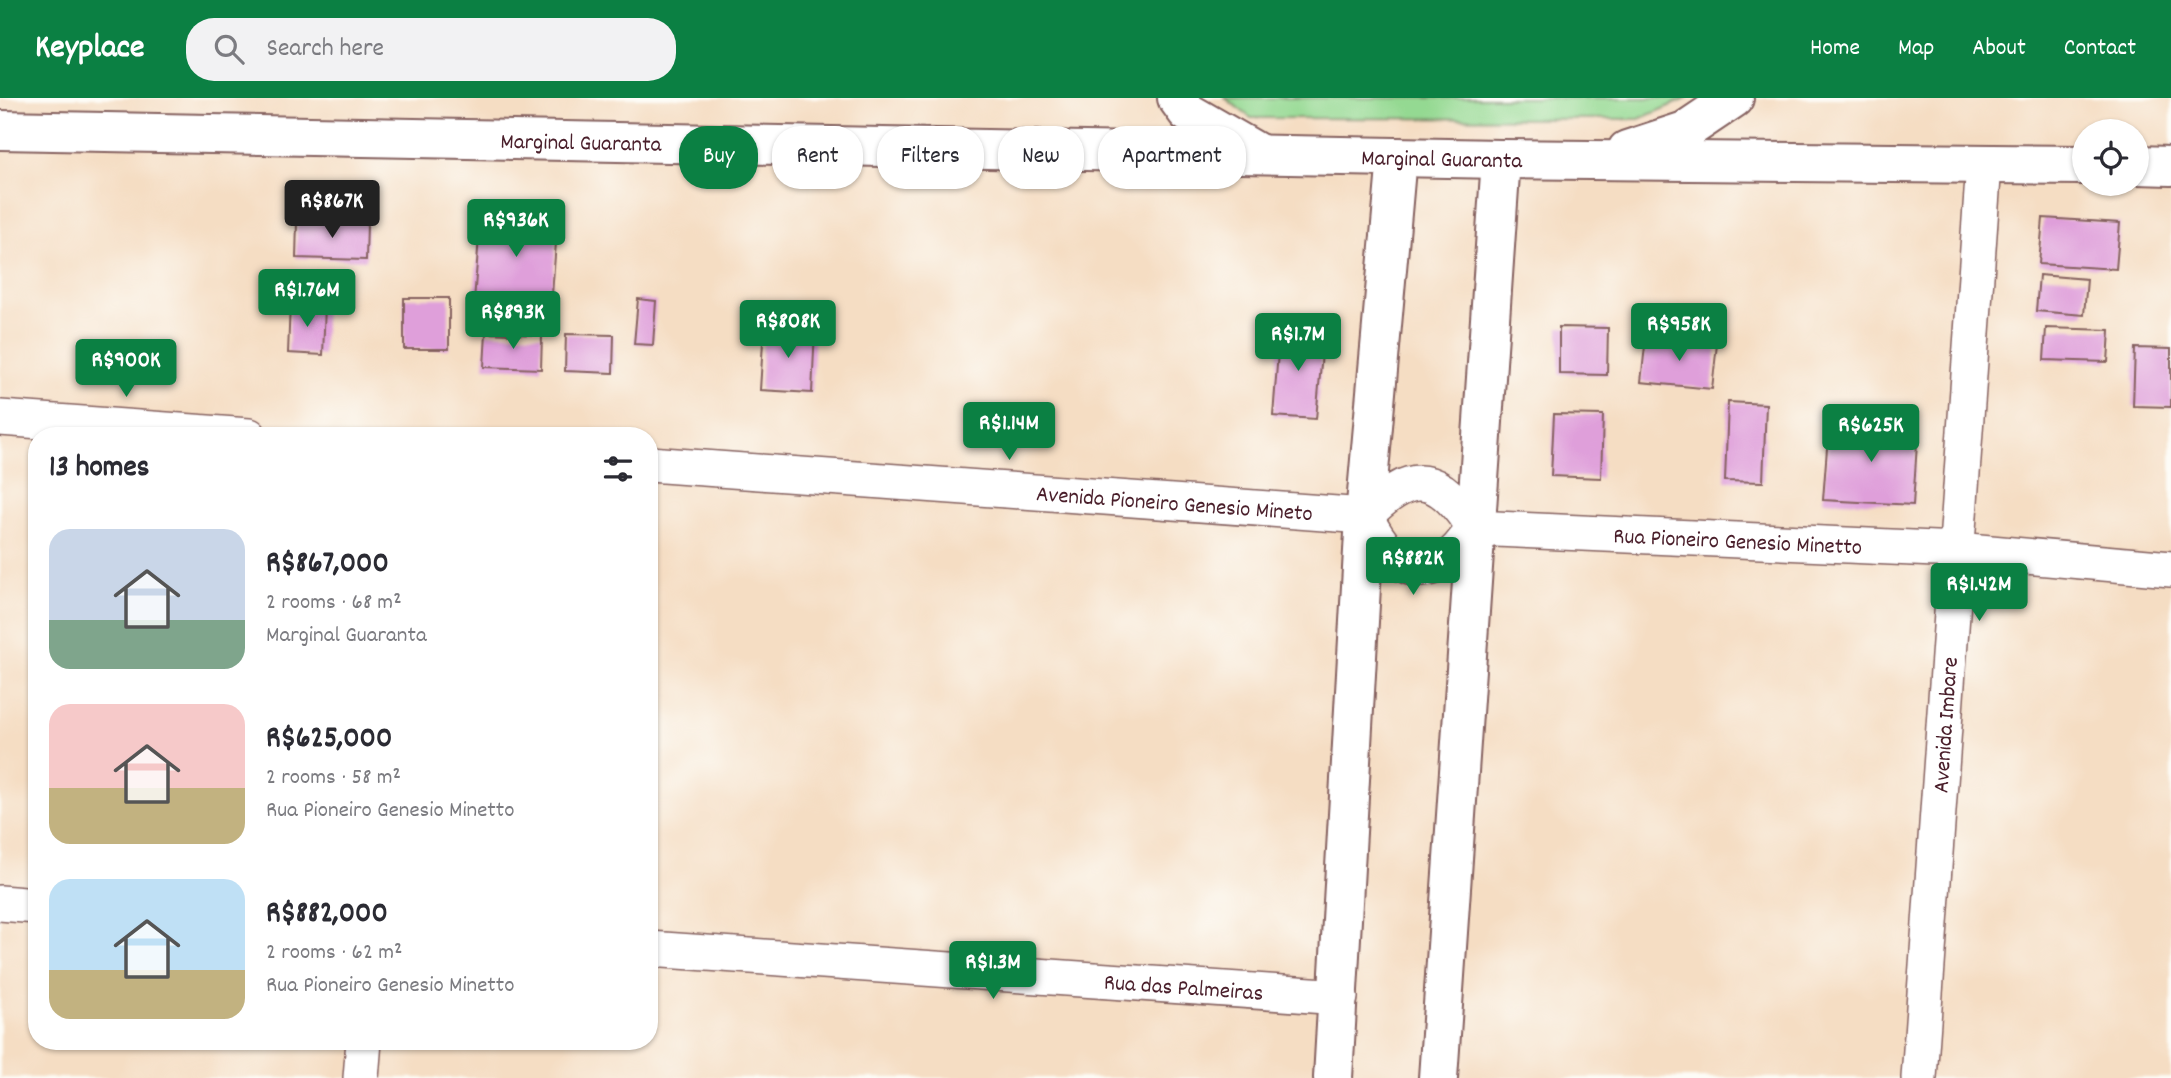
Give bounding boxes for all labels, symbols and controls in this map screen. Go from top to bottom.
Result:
search box [186,18,676,81]
text: Keyplace [35,26,144,73]
icon: search [210,30,248,68]
text: Search here [266,31,384,68]
text: Home [1810,32,1860,66]
text: Map [1898,32,1934,66]
text: About [1972,32,2026,66]
text: Contact [2064,32,2136,66]
map controls [2072,119,2149,196]
button: locate [2072,119,2149,196]
chip: Buy [679,126,758,189]
chip: Rent [772,126,863,189]
chip: Filters [877,126,984,189]
chip: New [998,126,1084,189]
chip: Apartment [1098,126,1246,189]
street label: Marginal Guaranta [500,127,663,163]
street label: Marginal Guaranta [1361,143,1524,179]
pin: R$867K [275,180,389,240]
text: R$867K [301,186,363,219]
pin: R$936K [459,200,573,259]
text: R$936K [483,205,549,238]
pin: R$1.76M [242,270,372,329]
text: R$1.76M [274,275,340,308]
pin: R$893K [456,292,570,351]
text: R$893K [481,297,545,330]
pin: R$808K [731,300,845,360]
pin: R$958K [1622,303,1736,363]
text: R$808K [756,306,820,339]
text: R$958K [1647,309,1711,342]
pin: R$1.7M [1241,314,1355,373]
text: R$1.7M [1271,319,1325,352]
pin: R$900K [69,340,183,399]
text: R$900K [91,345,161,378]
pin: R$1.14M [944,402,1074,462]
pin: R$625K [1814,404,1928,464]
text: R$1.14M [979,408,1039,441]
text: R$625K [1838,410,1904,443]
text: 13 homes [49,448,149,491]
icon: filters [599,450,637,488]
street label: Avenida Pioneiro Genesio Mineto [1035,479,1314,532]
street label: Rua Pioneiro Genesio Minetto [1613,521,1863,566]
pin: R$882K [1356,538,1470,597]
text: R$882K [1382,543,1444,576]
text: R$867,000 [266,544,389,587]
icon: home [105,557,189,641]
pin: R$1.42M [1914,564,2044,623]
text: R$1.42M [1947,569,2011,602]
text: 2 rooms · 68 m² [266,587,402,620]
text: Marginal Guaranta [266,620,427,653]
street label: Avenida Imbare [1926,656,1969,794]
text: R$625,000 [266,719,392,762]
icon: home [105,732,189,816]
text: 2 rooms · 58 m² [266,762,401,795]
text: Rua Pioneiro Genesio Minetto [266,795,515,828]
text: R$882,000 [266,894,388,937]
icon: home [105,907,189,991]
text: 2 rooms · 62 m² [266,937,402,970]
pin: R$1.3M [936,942,1050,1001]
text: R$1.3M [965,947,1021,980]
street label: Rua das Palmeiras [1103,968,1264,1012]
text: Rua Pioneiro Genesio Minetto [266,970,515,1003]

